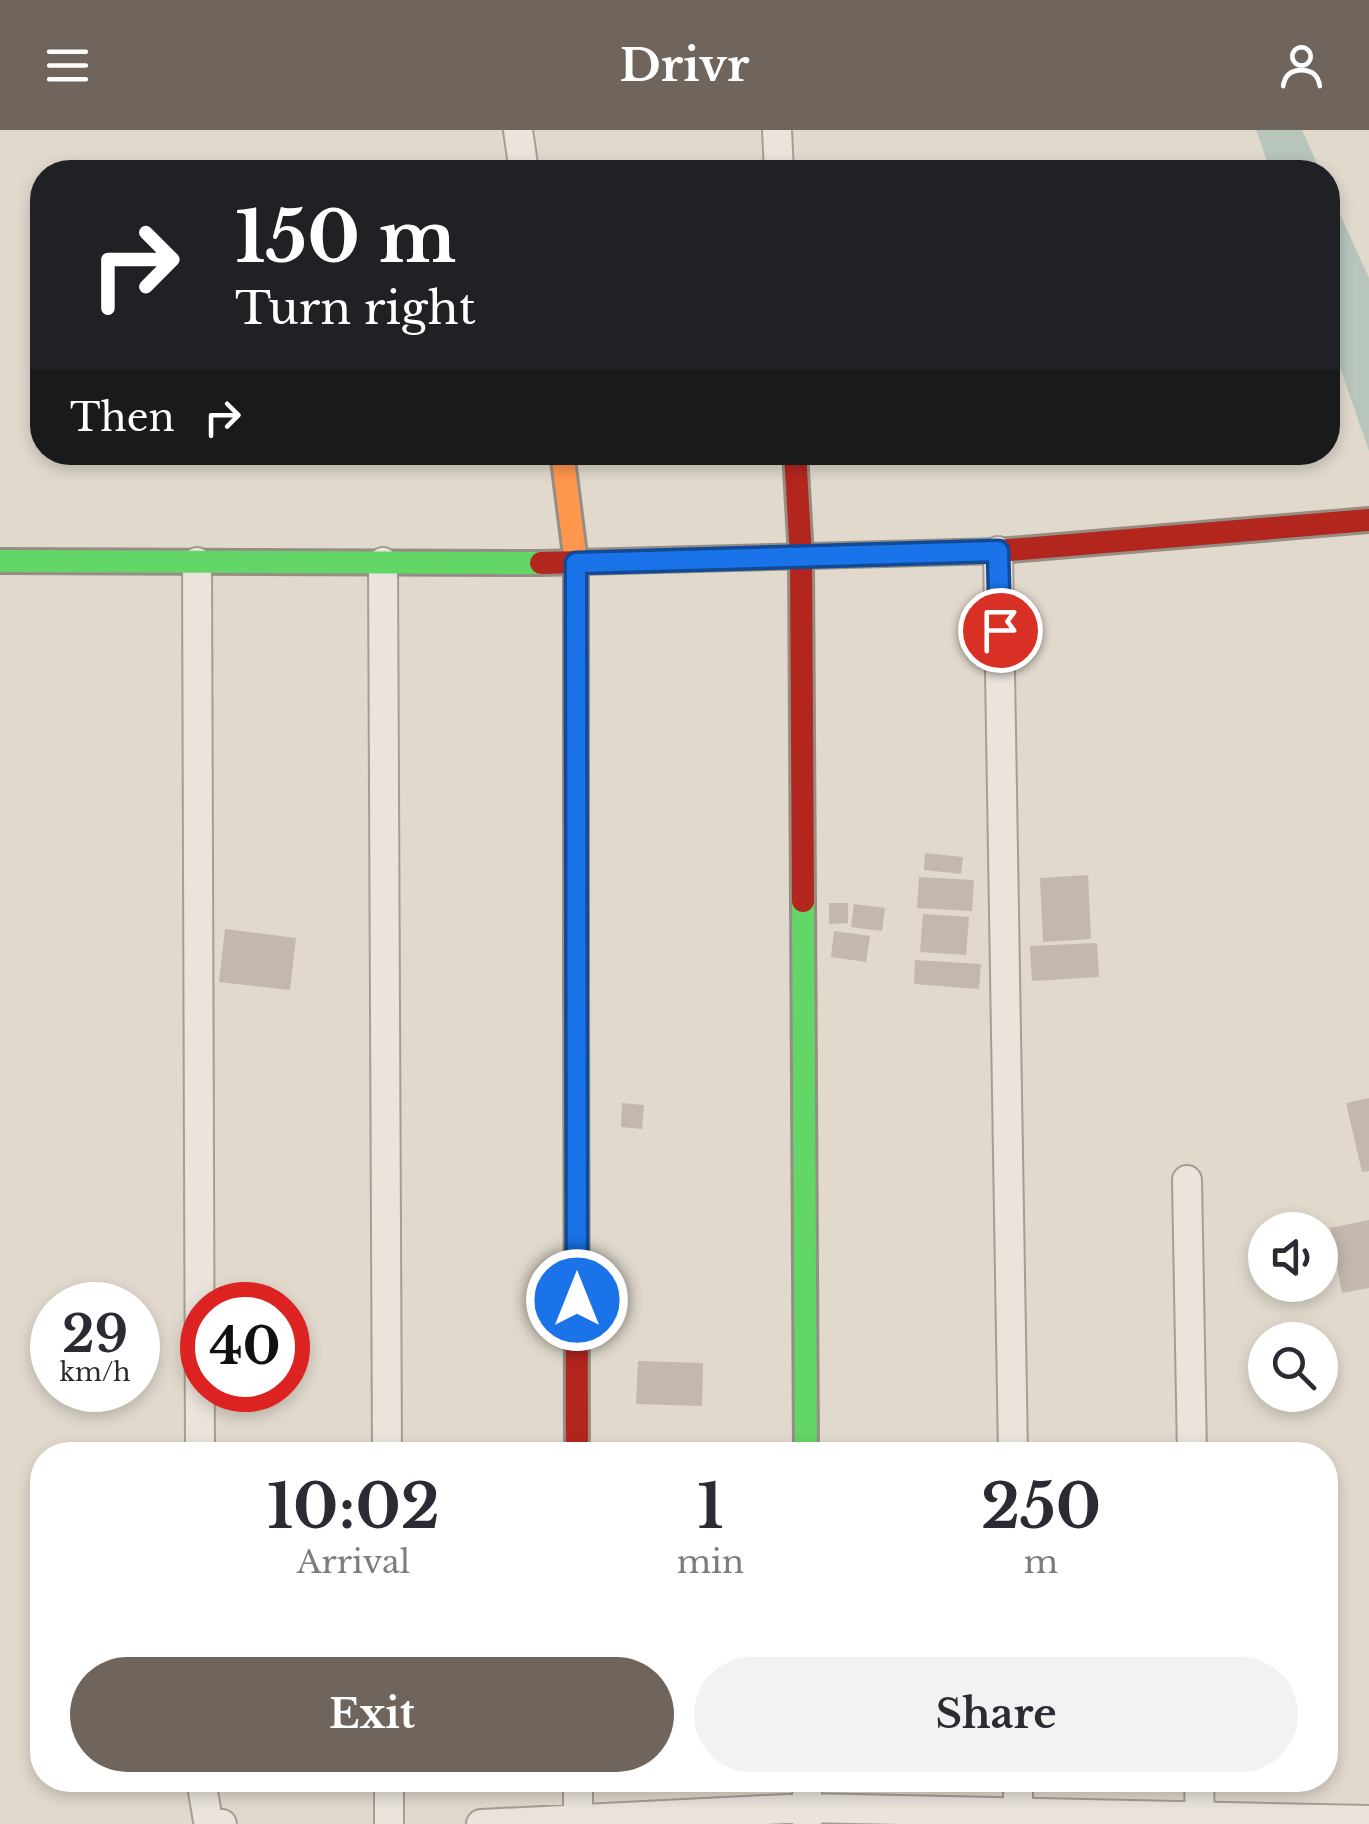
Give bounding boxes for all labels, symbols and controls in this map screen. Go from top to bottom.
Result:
text: Drivr [619,37,750,93]
icon: menu [40,38,95,93]
icon: person [1274,38,1329,93]
text: 150 m [235,194,456,281]
icon: right [70,200,200,330]
text: Turn right [235,280,476,336]
icon: right [195,390,250,445]
text: Then [70,394,175,441]
pin [958,588,1043,673]
icon: arrive [973,603,1028,658]
map controls [1248,1212,1338,1412]
button: sound [1248,1212,1338,1302]
position arrow [525,1248,629,1352]
speed limit sign: 40 [180,1282,310,1412]
text: 29 [62,1303,128,1366]
button: search [1248,1322,1338,1412]
text: km/h [60,1357,130,1388]
text: 10:02 [267,1470,440,1544]
text: 1 [697,1470,723,1544]
text: 250 [981,1470,1101,1544]
text: Arrival [297,1542,410,1582]
text: min [677,1542,744,1582]
text: m [1024,1542,1058,1582]
button: Exit [70,1657,674,1772]
button: Share [694,1657,1298,1772]

